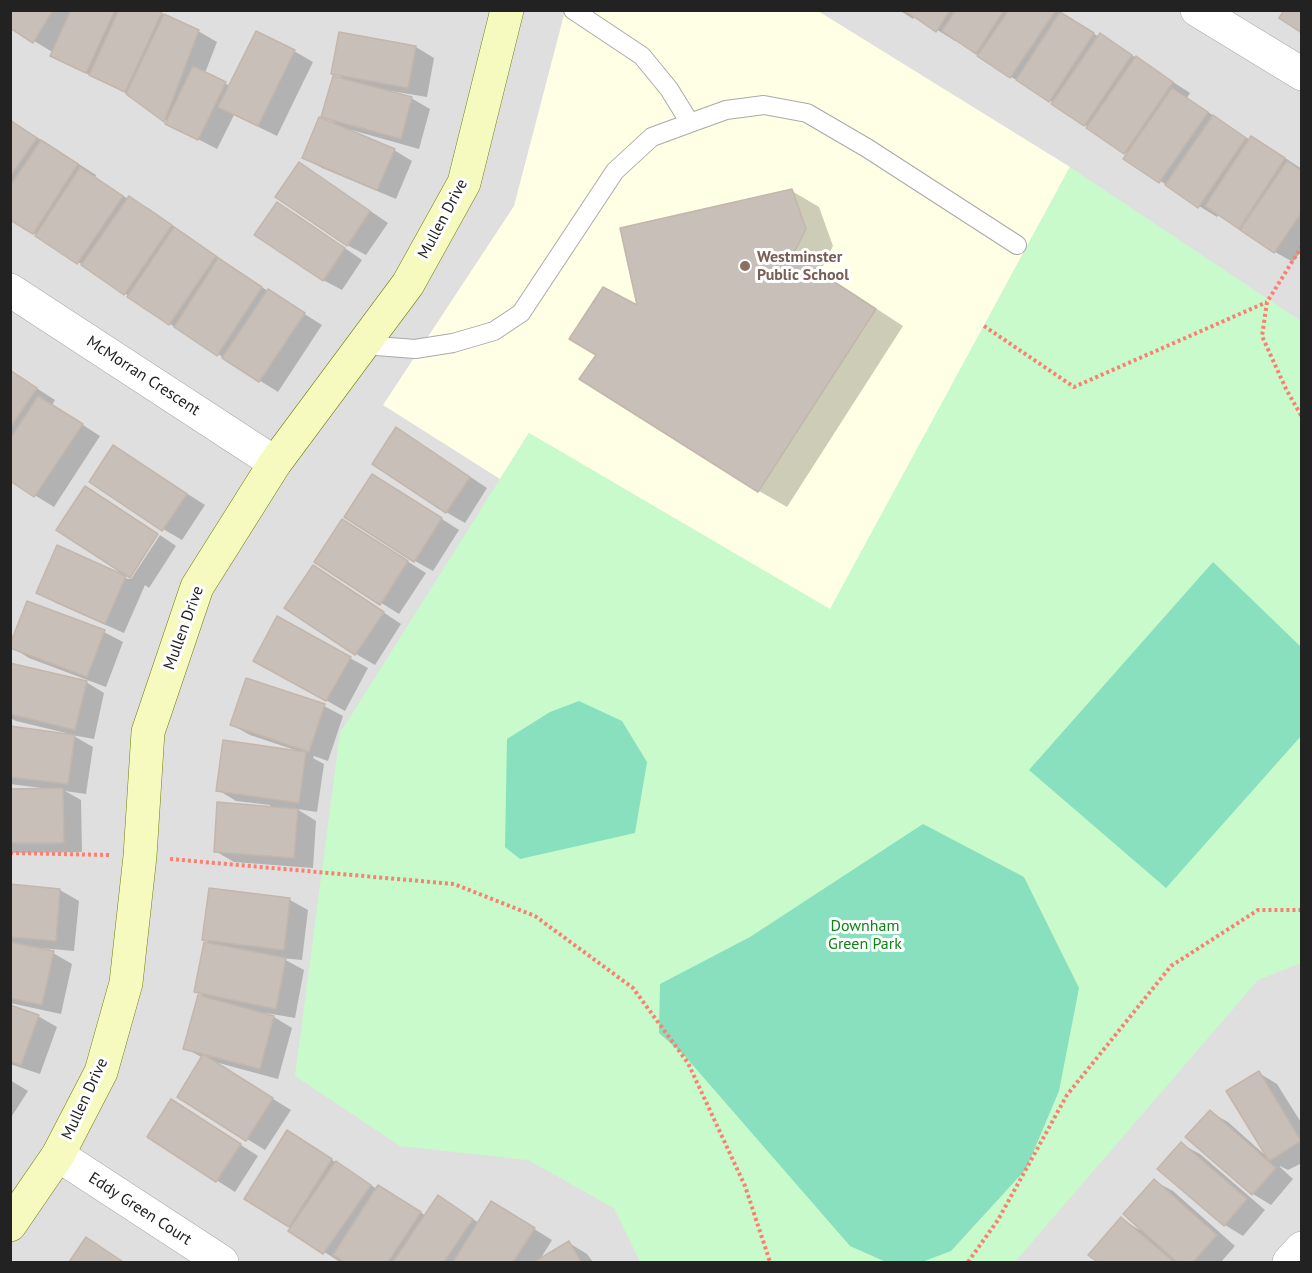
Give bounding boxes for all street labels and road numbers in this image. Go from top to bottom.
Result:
street label: Mullen Drive [414,176,472,262]
street label: McMorran Crescent [83,332,203,420]
street label: Mullen Drive [160,584,208,672]
street label: Mullen Drive [58,1055,112,1143]
street label: Eddy Green Court [85,1169,195,1249]

